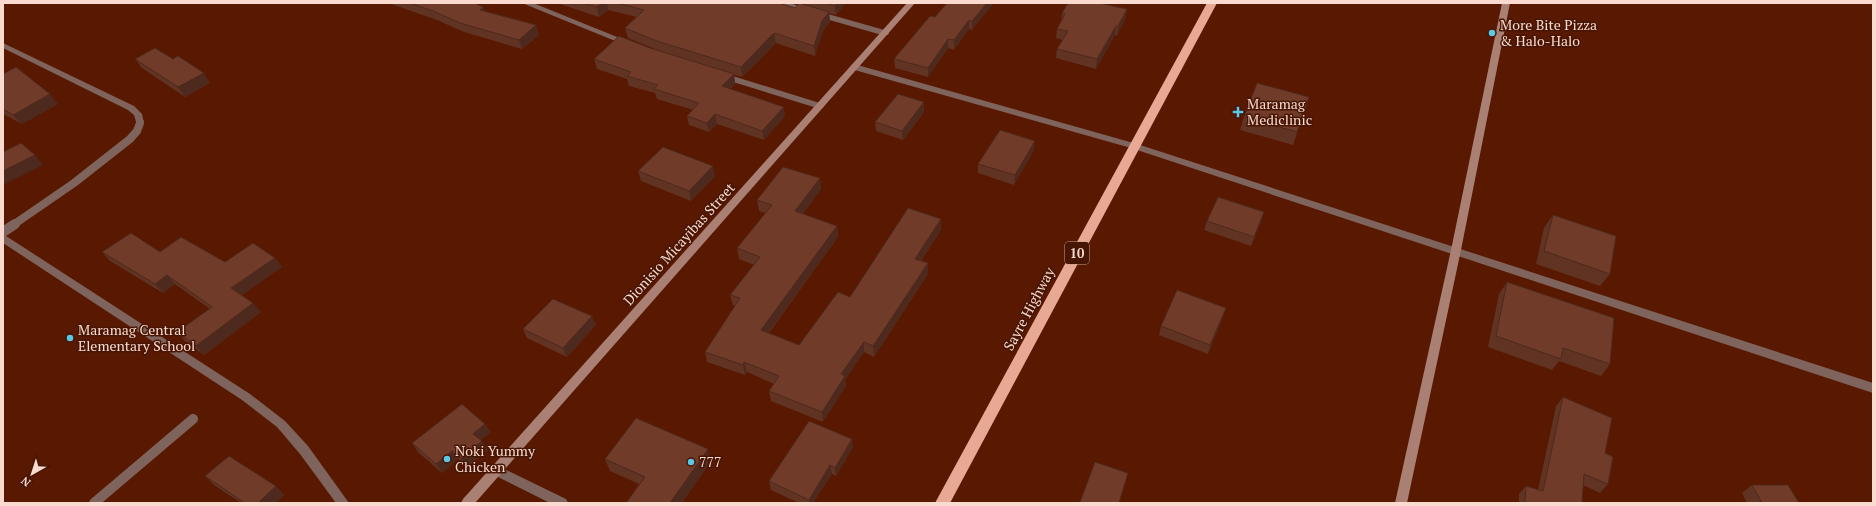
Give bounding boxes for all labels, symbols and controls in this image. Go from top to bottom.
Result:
place label: More Bite Pizza & Halo-Halo [1500,15,1597,50]
marker: More Bite Pizza & Halo-Halo [1487,28,1497,38]
place label: Maramag Mediclinic [1247,94,1312,129]
marker: Maramag Mediclinic [1232,106,1244,118]
street label: Dionisio Micayibas Street [619,178,739,309]
road number: 10 [1065,242,1089,264]
street label: Sayre Highway [999,263,1059,354]
place label: Maramag Central Elementary School [78,320,195,355]
marker: Maramag Central Elementary School [65,333,75,343]
place label: Noki Yummy Chicken [455,441,536,476]
place label: 777 [699,452,721,471]
north arrow [12,454,52,494]
marker: Noki Yummy Chicken [442,454,452,464]
marker: 777 [686,457,696,467]
text: N [18,473,33,490]

